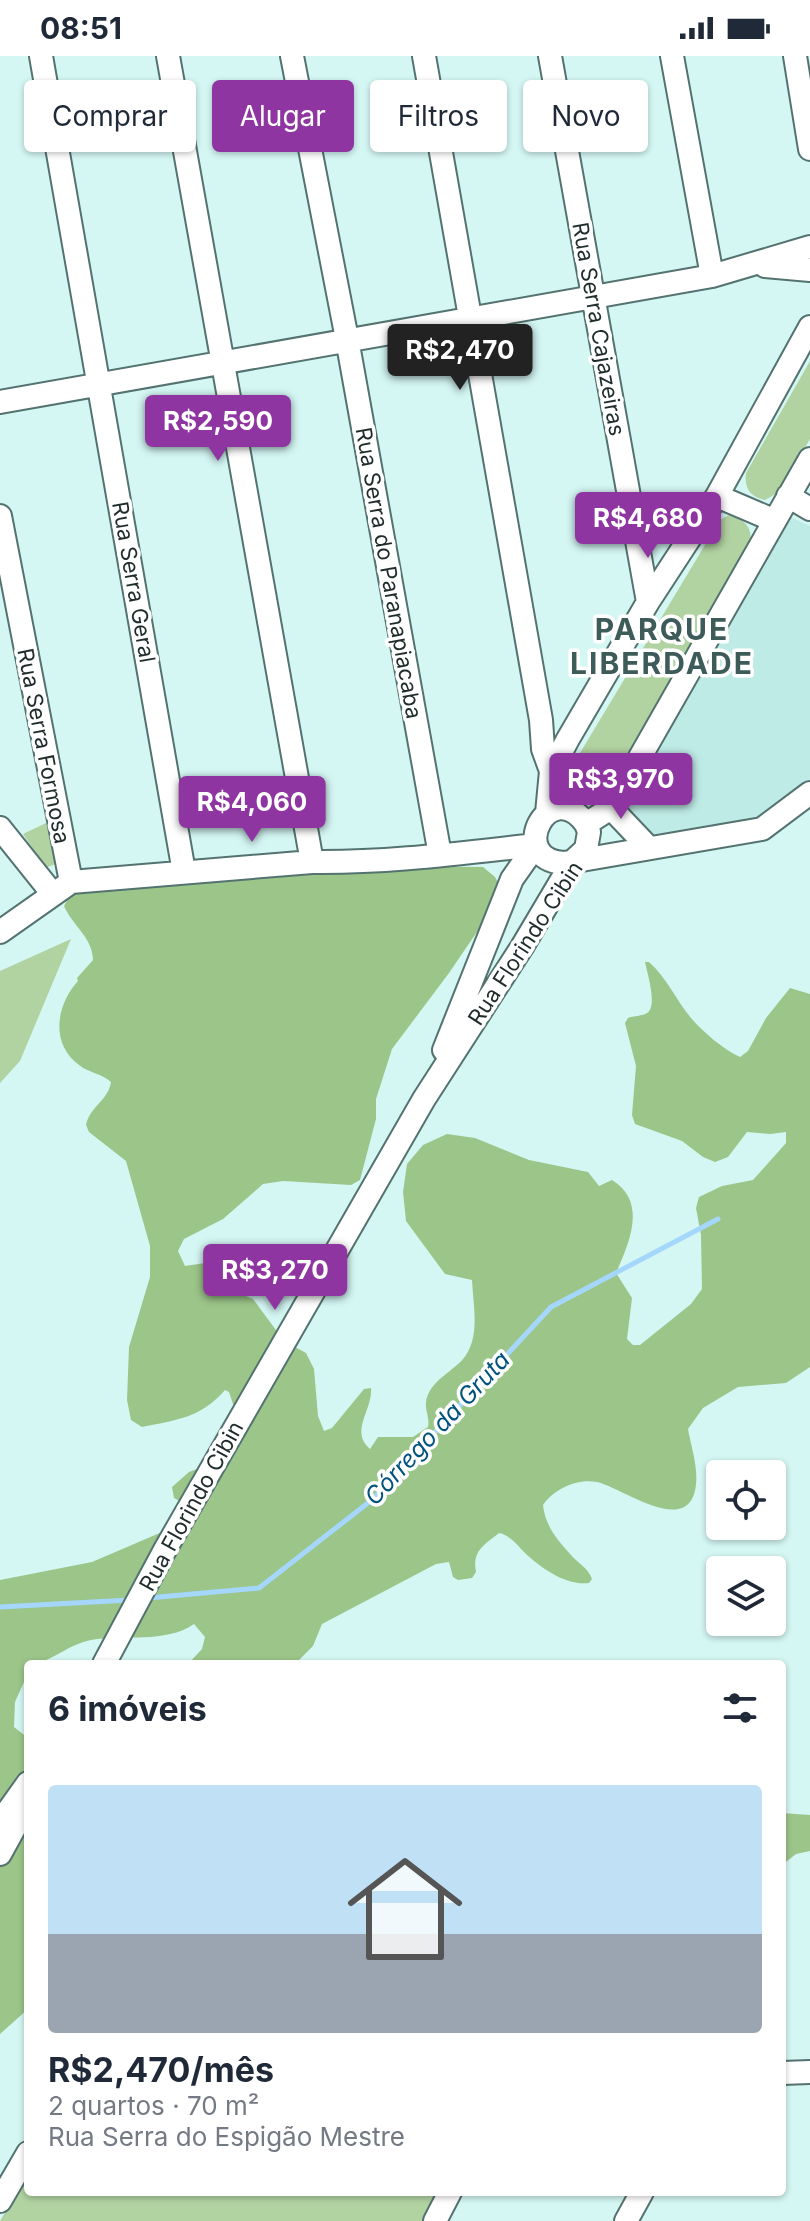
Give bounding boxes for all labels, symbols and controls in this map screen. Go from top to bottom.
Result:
text: 08:51 [40,10,122,46]
chip: Comprar [24,80,196,152]
chip: Alugar [212,80,354,152]
chip: Filtros [370,80,507,152]
chip: Novo [523,80,648,152]
street label: Rua Serra Cajazeiras [567,220,631,438]
pin: R$2,470 [386,324,534,392]
text: R$2,470 [406,334,515,365]
pin: R$2,590 [144,395,292,463]
text: R$2,590 [163,405,273,436]
street label: Rua Serra do Paranapiacaba [351,425,427,721]
pin: R$4,680 [574,492,722,560]
street label: Rua Serra Geral [107,499,161,665]
text: R$4,680 [593,502,703,533]
district label: PARQUE LIBERDADE [570,611,754,681]
street label: Rua Serra Formosa [12,646,76,846]
pin: R$3,970 [547,753,695,821]
text: R$3,970 [567,763,675,794]
pin: R$4,060 [178,776,326,844]
text: R$4,060 [197,786,307,817]
street label: Rua Florindo Cibin [462,856,588,1030]
pin: R$3,270 [201,1244,349,1312]
text: R$3,270 [221,1254,329,1285]
water label: Córrego da Gruta [358,1345,516,1511]
street label: Rua Florindo Cibin [134,1417,248,1595]
map controls [706,1460,786,1636]
button: locate [706,1460,786,1540]
button: layers [706,1556,786,1636]
icon: filters [718,1686,762,1730]
text: 6 imóveis [48,1688,207,1729]
icon: home [333,1837,477,1981]
text: R$2,470/mês [48,2049,274,2090]
text: 2 quartos · 70 m² [48,2090,259,2121]
text: Rua Serra do Espigão Mestre [48,2121,405,2152]

